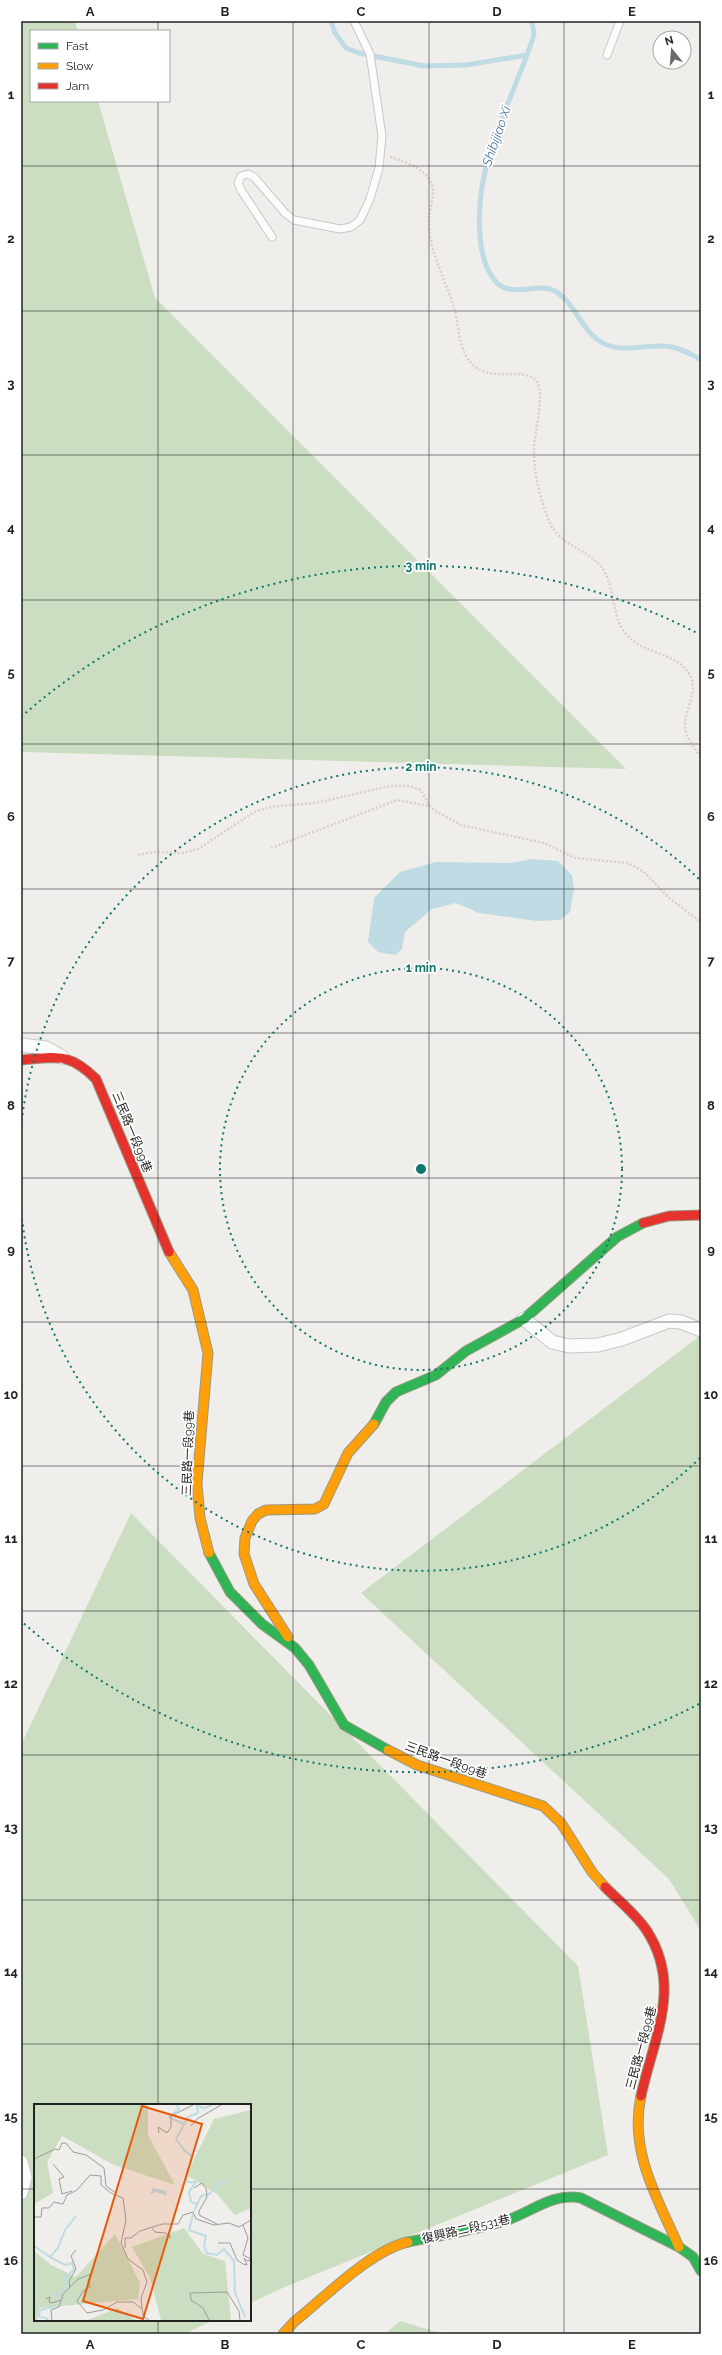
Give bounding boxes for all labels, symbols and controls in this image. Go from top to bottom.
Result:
text: A [86,4,95,19]
text: B [221,4,230,19]
text: C [357,4,366,19]
text: D [492,4,502,19]
text: E [628,4,636,19]
legend [30,30,170,102]
north arrow [652,30,692,70]
text: N [663,33,675,48]
text: Fast [66,39,89,53]
text: Slow [66,59,93,73]
text: Jam [66,79,89,93]
text: 1 [8,87,15,102]
text: 1 [708,87,715,102]
water label: Shibijiao Xi [479,103,514,169]
text: 2 [7,231,15,246]
text: 2 [707,231,715,246]
text: 3 [7,376,15,391]
text: 3 [707,376,715,391]
text: 4 [7,520,15,535]
text: 4 [707,520,715,535]
text: 3 min [405,559,437,573]
text: 5 [7,665,15,680]
text: 5 [707,665,715,680]
text: 2 min [405,760,437,774]
text: 6 [7,809,15,824]
text: 6 [707,809,715,824]
text: 7 [7,953,15,968]
text: 7 [707,953,715,968]
text: 1 min [406,961,436,975]
street label: 三民路一段99巷 [109,1089,155,1175]
text: 8 [7,1098,15,1113]
text: 8 [707,1098,715,1113]
centre of rings [414,1162,428,1176]
text: 9 [7,1242,15,1257]
text: 9 [707,1242,715,1257]
text: 10 [4,1387,18,1402]
text: 10 [704,1387,718,1402]
street label: 三民路一段99巷 [180,1410,196,1496]
text: 11 [5,1531,18,1546]
text: 11 [705,1531,718,1546]
text: 12 [4,1676,18,1691]
text: 12 [704,1676,718,1691]
street label: 三民路一段99巷 [403,1739,489,1781]
text: 13 [4,1820,18,1835]
text: 13 [704,1820,718,1835]
text: 14 [4,1964,18,1979]
text: 14 [704,1964,718,1979]
street label: 三民路一段99巷 [623,2005,659,2091]
inset map [34,2104,251,2321]
text: 15 [4,2109,18,2124]
text: 15 [704,2109,718,2124]
street label: 復興路二段531巷 [421,2212,511,2246]
text: 16 [4,2253,18,2268]
text: 16 [704,2253,718,2268]
text: A [86,2337,95,2352]
text: B [221,2337,230,2352]
text: C [357,2337,366,2352]
text: D [492,2337,502,2352]
text: E [628,2337,636,2352]

